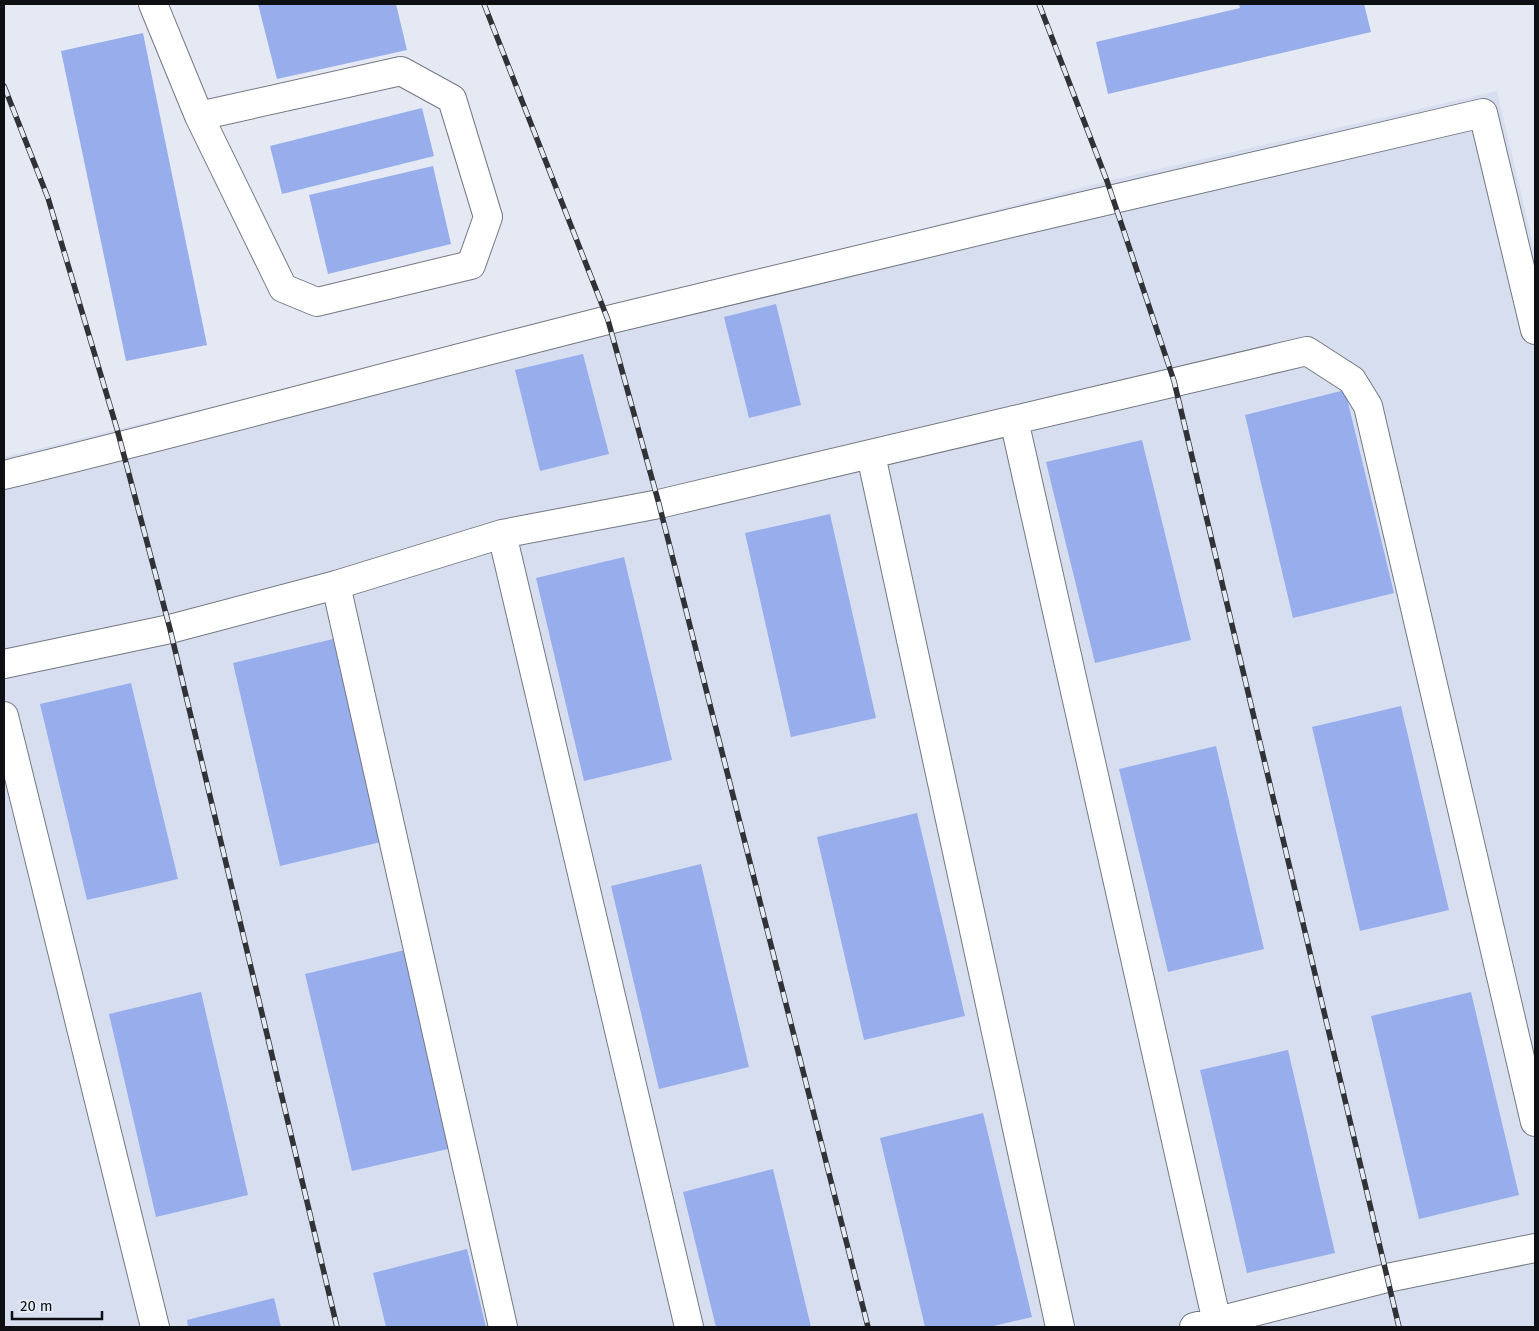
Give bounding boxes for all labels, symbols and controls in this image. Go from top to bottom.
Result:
scale bar [12,1288,102,1320]
text: 20 m [20,1297,53,1315]

